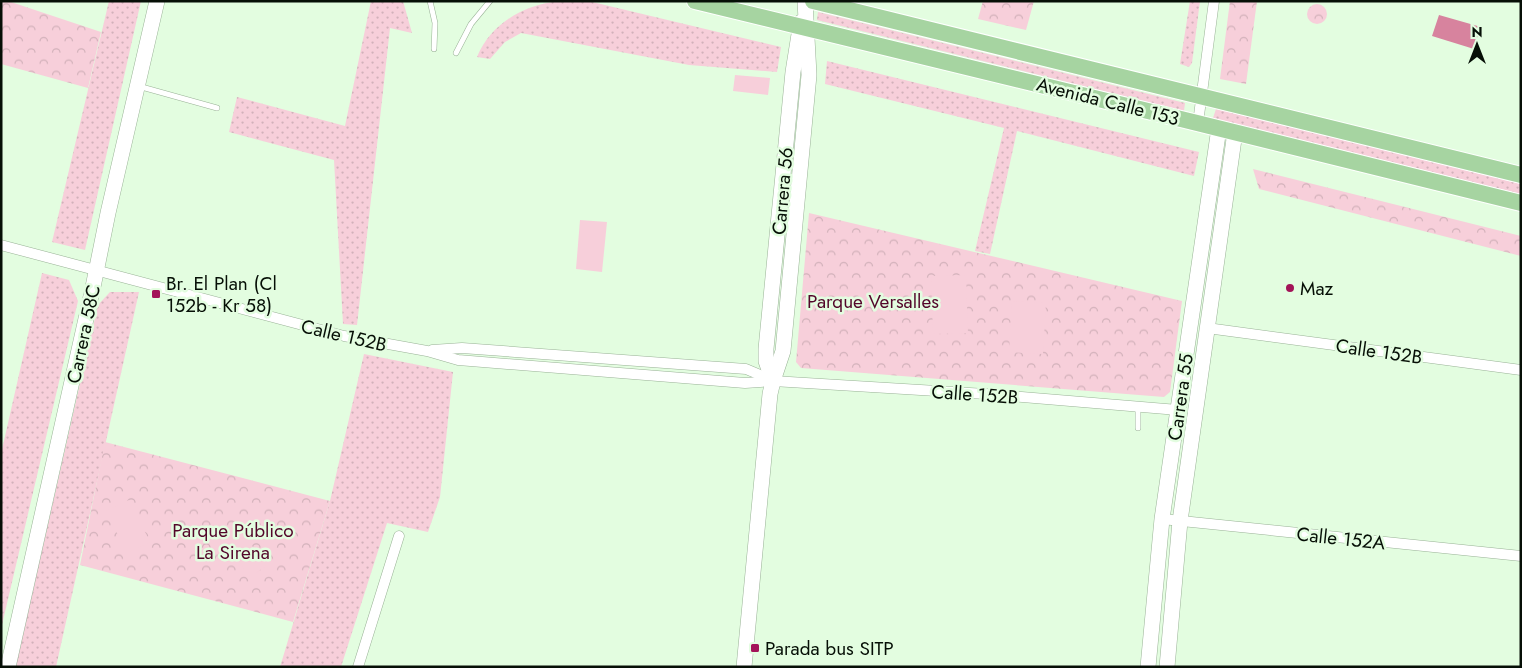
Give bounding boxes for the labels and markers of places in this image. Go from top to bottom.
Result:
place label: Br. El Plan (Cl 152b - Kr 58) [166,270,277,319]
place label: Maz [1300,275,1334,302]
marker: Maz [1284,282,1296,294]
marker: Br. El Plan (Cl 152b - Kr 58) [150,288,162,300]
place label: Parada bus SITP [765,635,894,662]
marker: Parada bus SITP [749,642,761,654]

